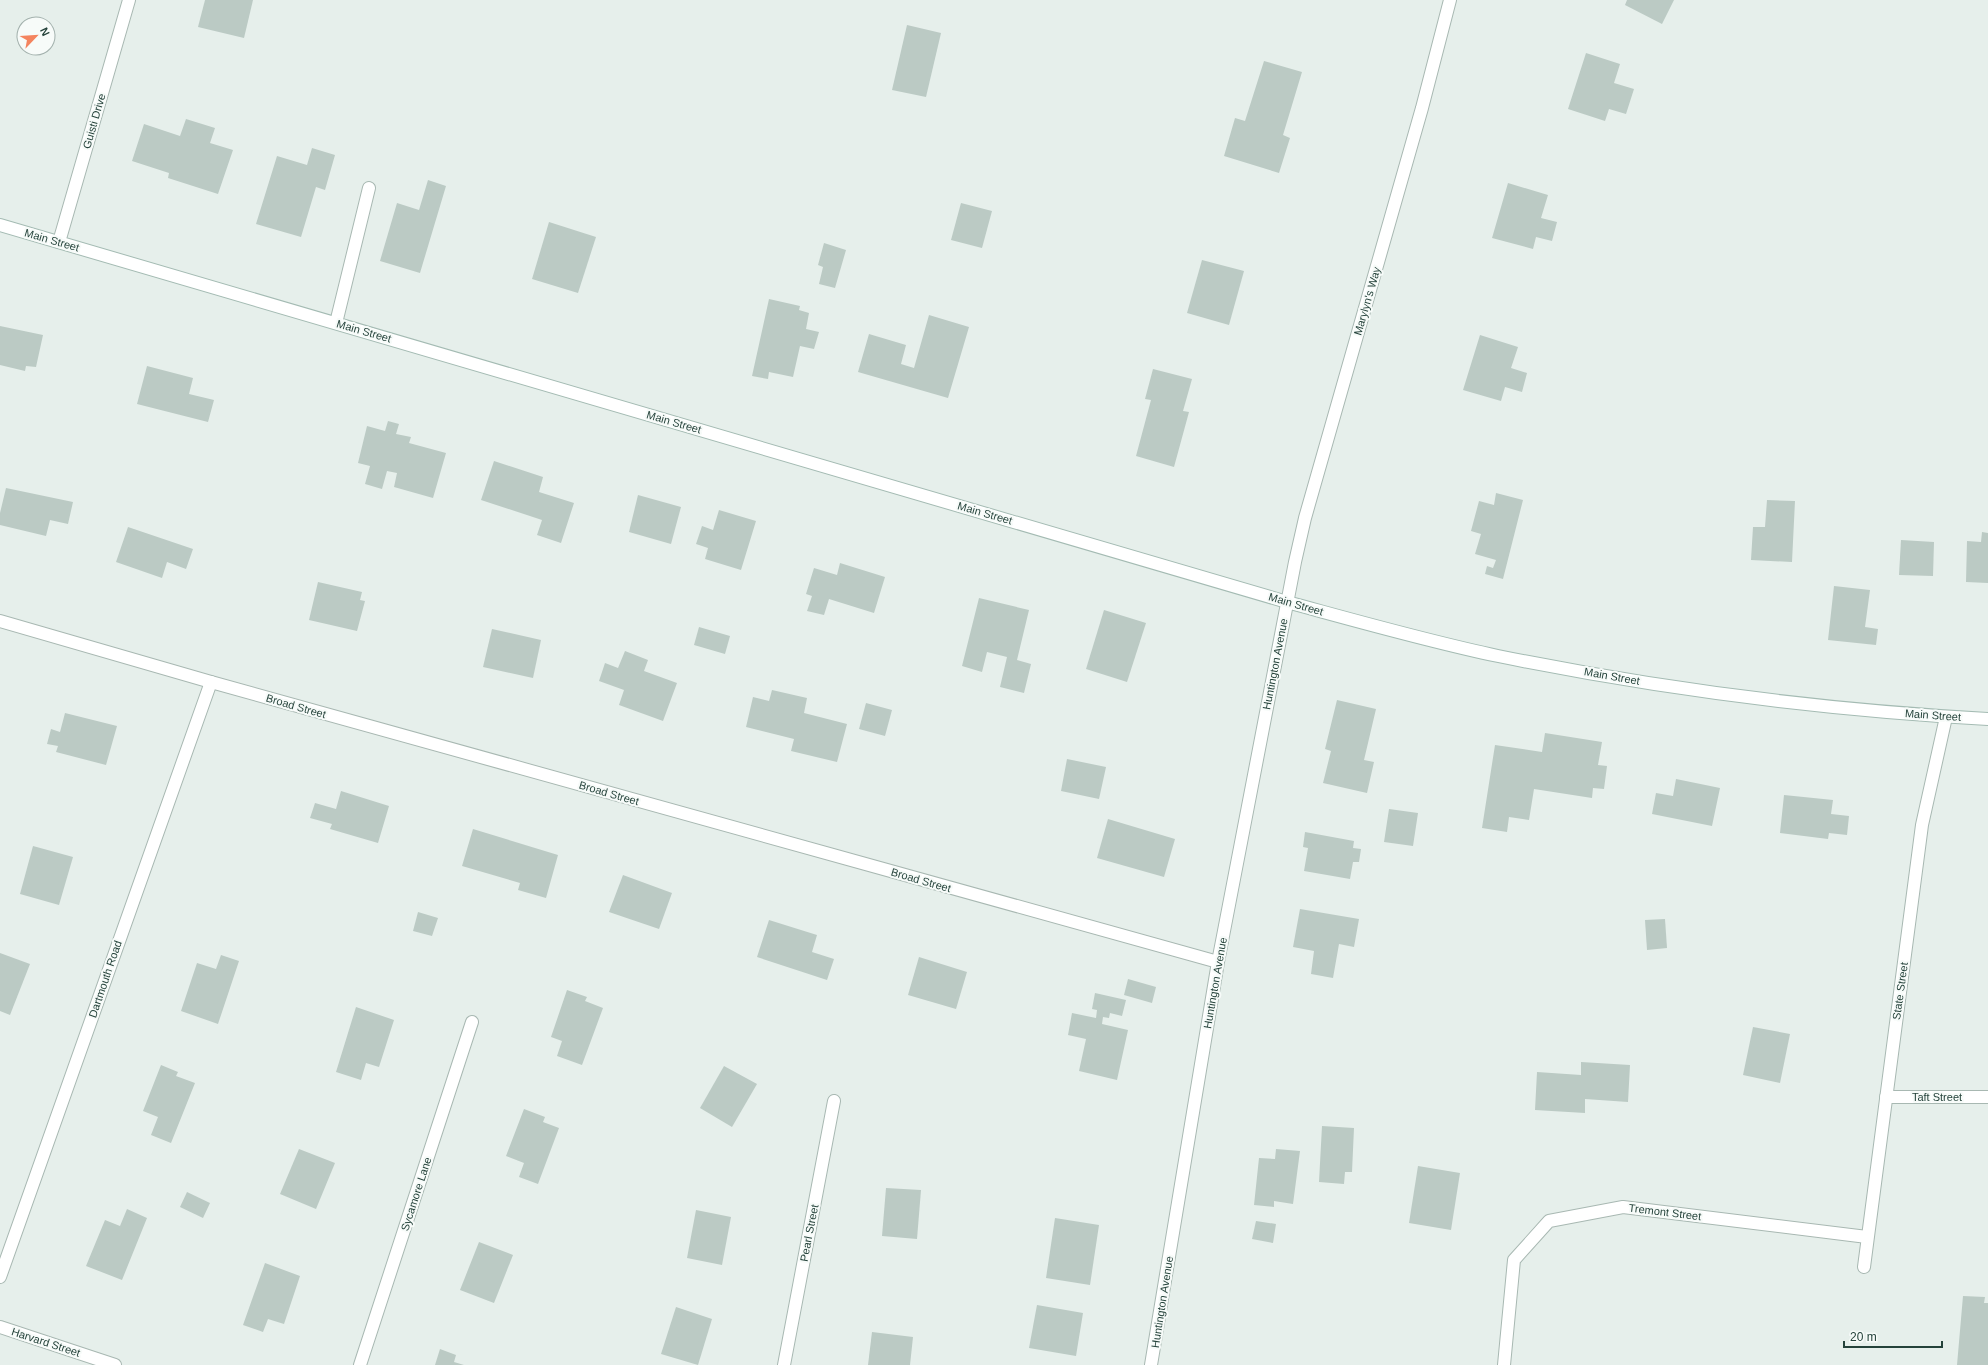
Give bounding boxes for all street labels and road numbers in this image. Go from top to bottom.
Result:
street label: Guisti Drive [80,92,108,150]
street label: Main Street [23,226,81,254]
street label: Marylyn's Way [1351,265,1383,337]
street label: Main Street [335,317,393,345]
street label: Main Street [645,408,703,436]
street label: Main Street [956,499,1014,527]
street label: Main Street [1267,590,1325,618]
street label: Huntington Avenue [1260,617,1290,711]
street label: Main Street [1583,665,1641,687]
street label: Broad Street [265,692,327,720]
street label: Main Street [1905,707,1961,723]
street label: Broad Street [578,779,640,807]
street label: Broad Street [890,866,952,894]
street label: Huntington Avenue [1201,936,1229,1030]
street label: Dartmouth Road [86,939,124,1019]
street label: State Street [1890,961,1910,1021]
street label: Taft Street [1912,1091,1962,1103]
street label: Sycamore Lane [398,1156,434,1232]
street label: Tremont Street [1628,1202,1702,1222]
street label: Pearl Street [798,1203,820,1263]
street label: Huntington Avenue [1149,1255,1175,1349]
street label: Harvard Street [10,1325,82,1359]

